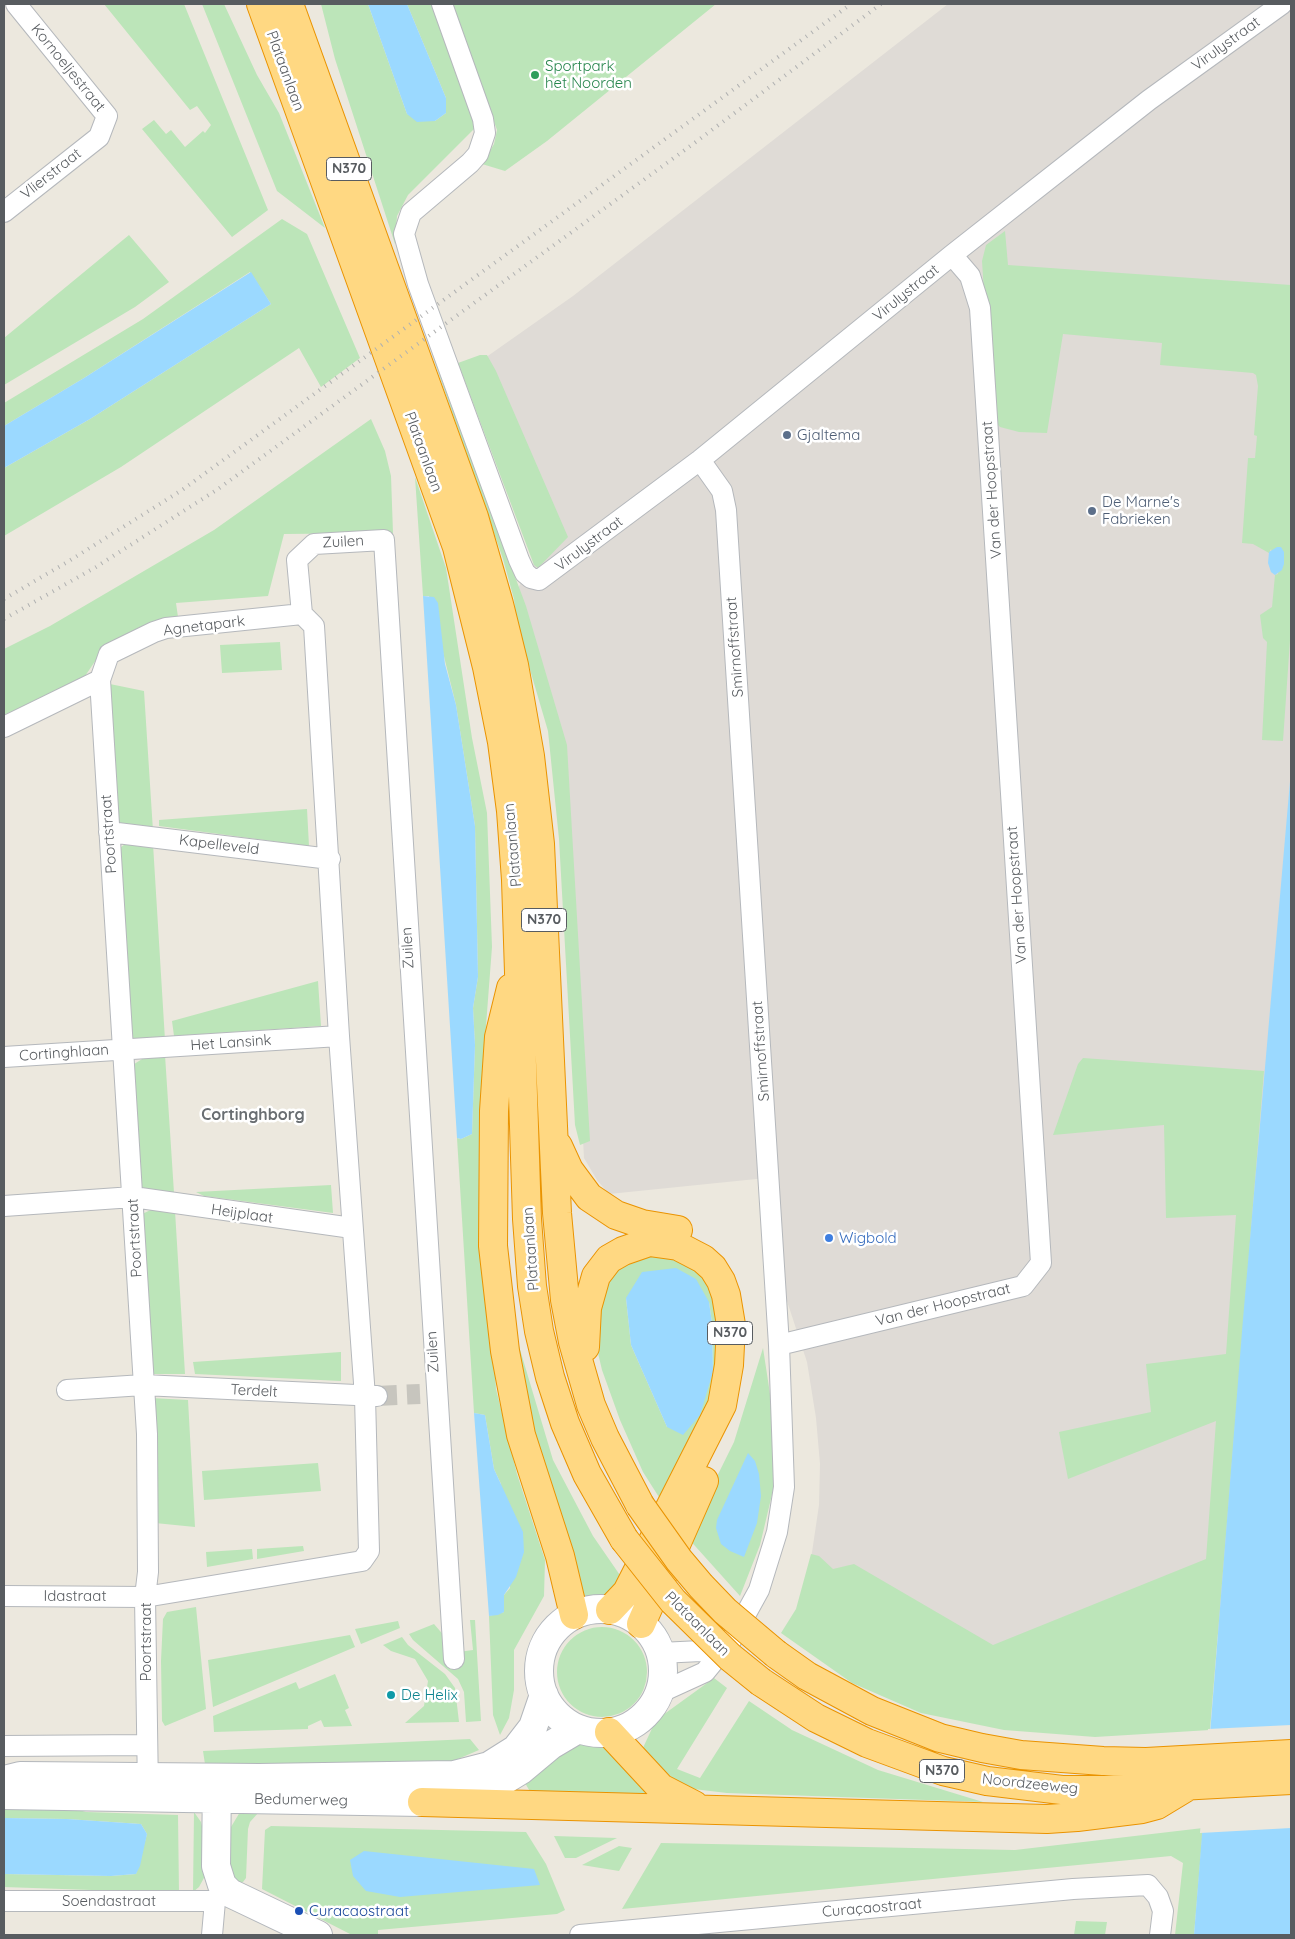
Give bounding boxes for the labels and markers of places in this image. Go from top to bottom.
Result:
place label: Sportpark het Noorden [545,57,632,92]
marker: Sportpark het Noorden [529,69,541,81]
place label: Gjaltema [797,426,860,444]
marker: Gjaltema [781,429,793,441]
place label: De Marne's Fabrieken [1102,493,1180,528]
marker: De Marne's Fabrieken [1086,505,1098,517]
place label: Wigbold [839,1229,897,1247]
marker: Wigbold [823,1232,835,1244]
place label: De Helix [401,1686,458,1704]
marker: De Helix [385,1689,397,1701]
place label: Curacaostraat [309,1902,409,1920]
marker: Curacaostraat [293,1905,305,1917]

